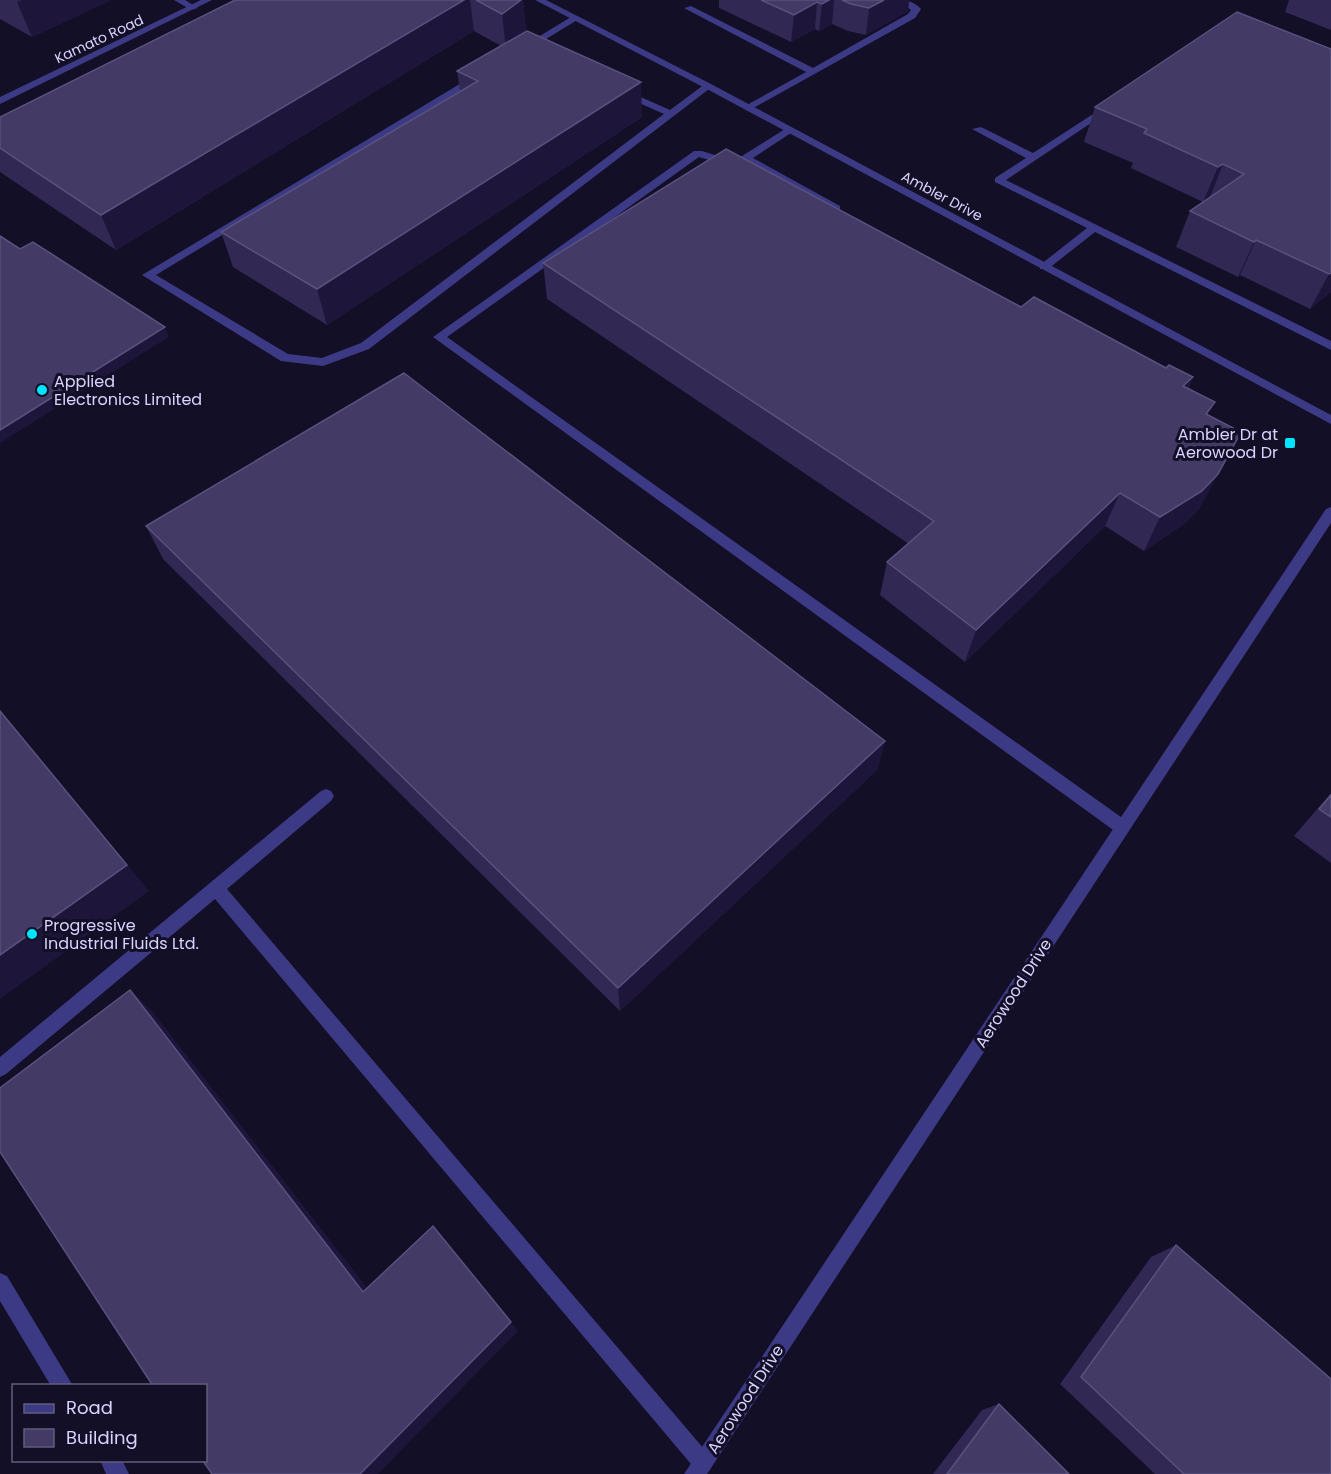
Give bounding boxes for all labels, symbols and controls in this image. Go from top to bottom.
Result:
street label: Kamato Road [51,10,147,68]
street label: Ambler Drive [898,166,986,226]
place label: Applied Electronics Limited [54,370,202,411]
marker: Applied Electronics Limited [35,383,49,397]
place label: Ambler Dr at Aerowood Dr [1175,423,1278,464]
marker: Ambler Dr at Aerowood Dr [1283,436,1297,450]
place label: Progressive Industrial Fluids Ltd. [44,914,199,955]
marker: Progressive Industrial Fluids Ltd. [25,927,39,941]
street label: Aerowood Drive [970,934,1057,1052]
street label: Aerowood Drive [702,1340,789,1458]
legend [12,1384,207,1462]
text: Road [66,1395,113,1420]
text: Building [66,1425,138,1450]

